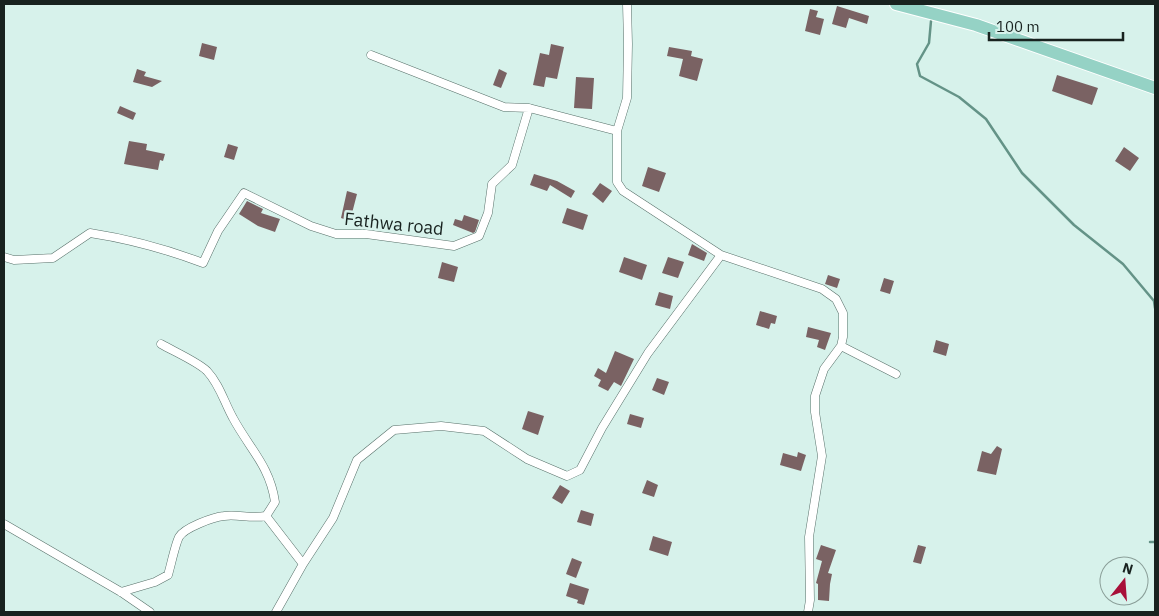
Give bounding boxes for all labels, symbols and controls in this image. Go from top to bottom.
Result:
scale bar [989,10,1123,42]
text: 100 m [996,17,1040,36]
street label: Fathwa road [343,207,445,240]
north arrow [1099,556,1149,606]
text: N [1120,558,1135,579]

